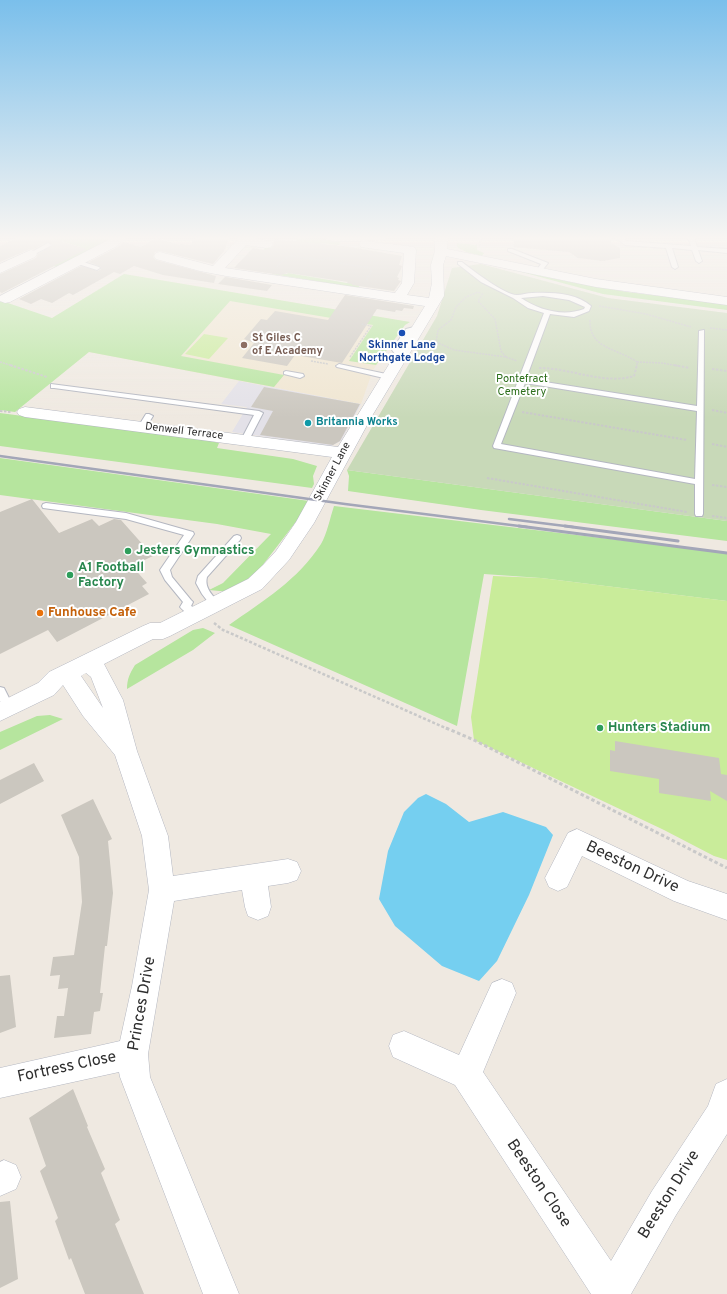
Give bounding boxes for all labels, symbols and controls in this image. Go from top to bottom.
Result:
marker: Skinner Lane Northgate Lodge [397,328,407,338]
place label: St Giles C of E Academy [252,332,323,358]
place label: Skinner Lane Northgate Lodge [359,339,445,365]
marker: St Giles C of E Academy [239,340,249,350]
park label: Pontefract Cemetery [496,373,548,399]
place label: Britannia Works [316,416,398,430]
marker: Britannia Works [303,418,313,428]
street label: Denwell Terrace [144,421,224,443]
street label: Skinner Lane [312,440,354,504]
place label: Jesters Gymnastics [136,543,254,559]
marker: Jesters Gymnastics [123,546,133,556]
place label: A1 Football Factory [78,560,144,591]
marker: A1 Football Factory [65,570,75,580]
place label: Funhouse Cafe [48,605,137,621]
marker: Funhouse Cafe [35,608,45,618]
place label: Hunters Stadium [608,720,710,736]
marker: Hunters Stadium [595,723,605,733]
street label: Beeston Drive [582,838,682,898]
street label: Princes Drive [125,955,161,1053]
street label: Fortress Close [16,1048,118,1088]
street label: Beeston Close [501,1136,575,1232]
street label: Beeston Drive [635,1147,705,1243]

